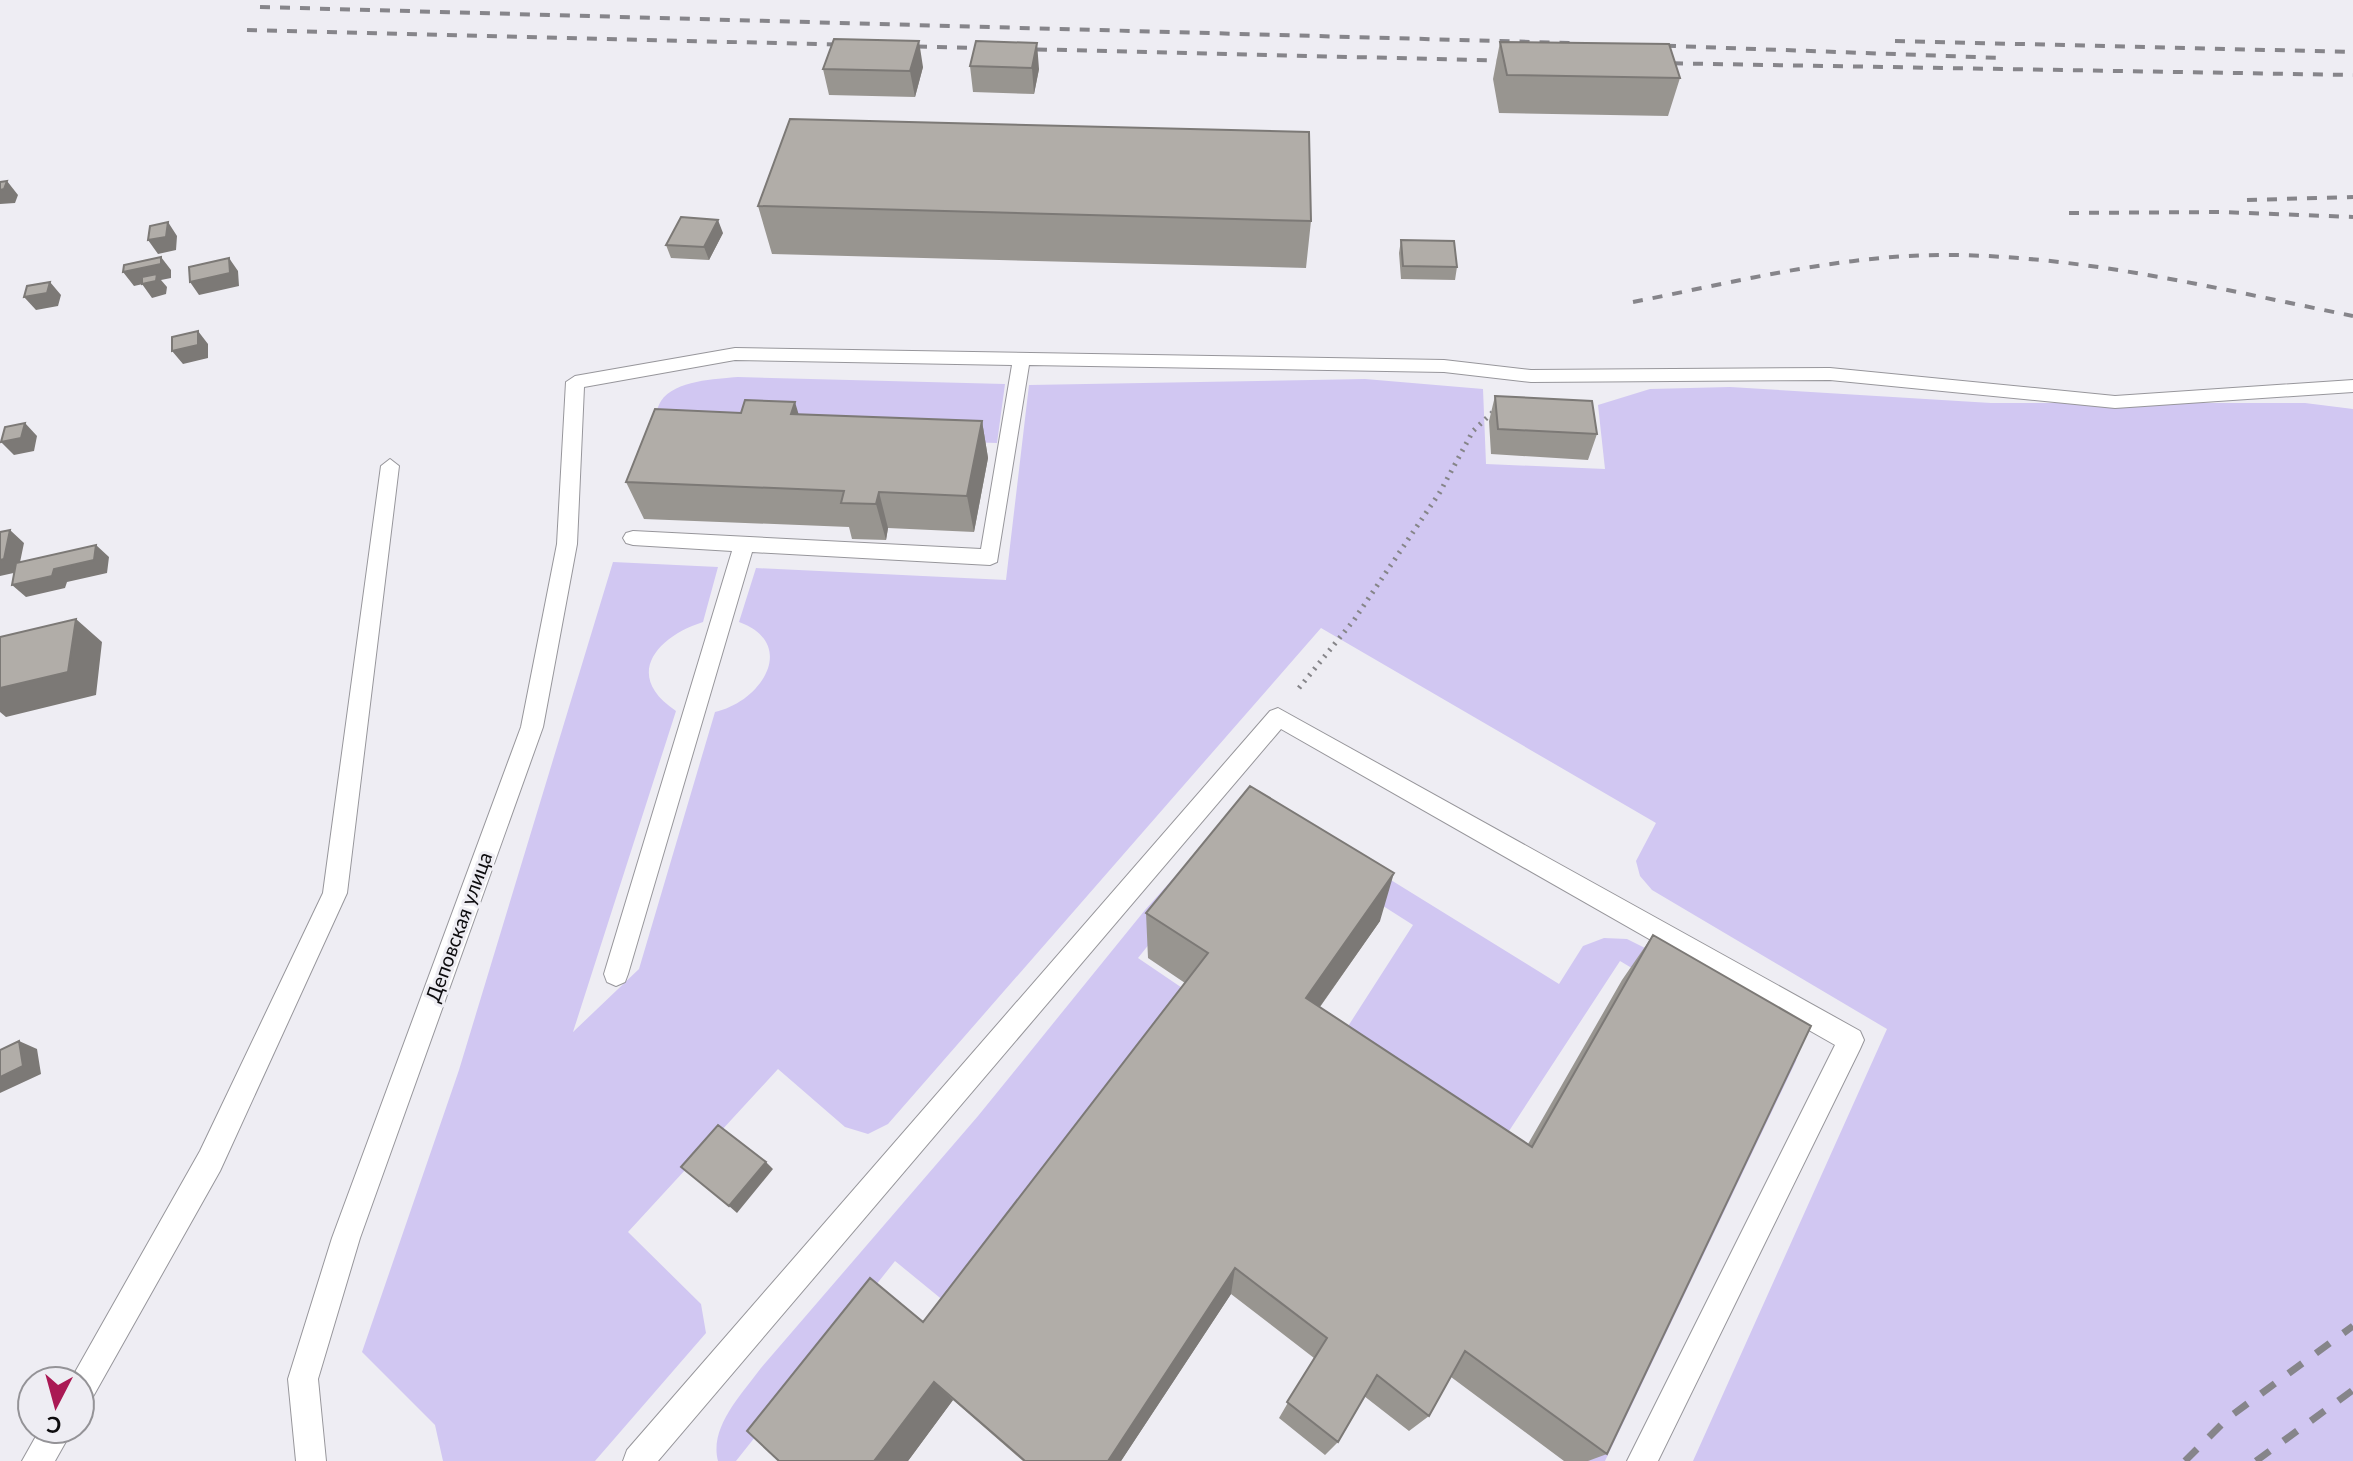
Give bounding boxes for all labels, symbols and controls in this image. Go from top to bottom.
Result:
street label: Деповская улица [420,848,496,1005]
north arrow [16,1365,96,1445]
text: С [45,1411,63,1440]

